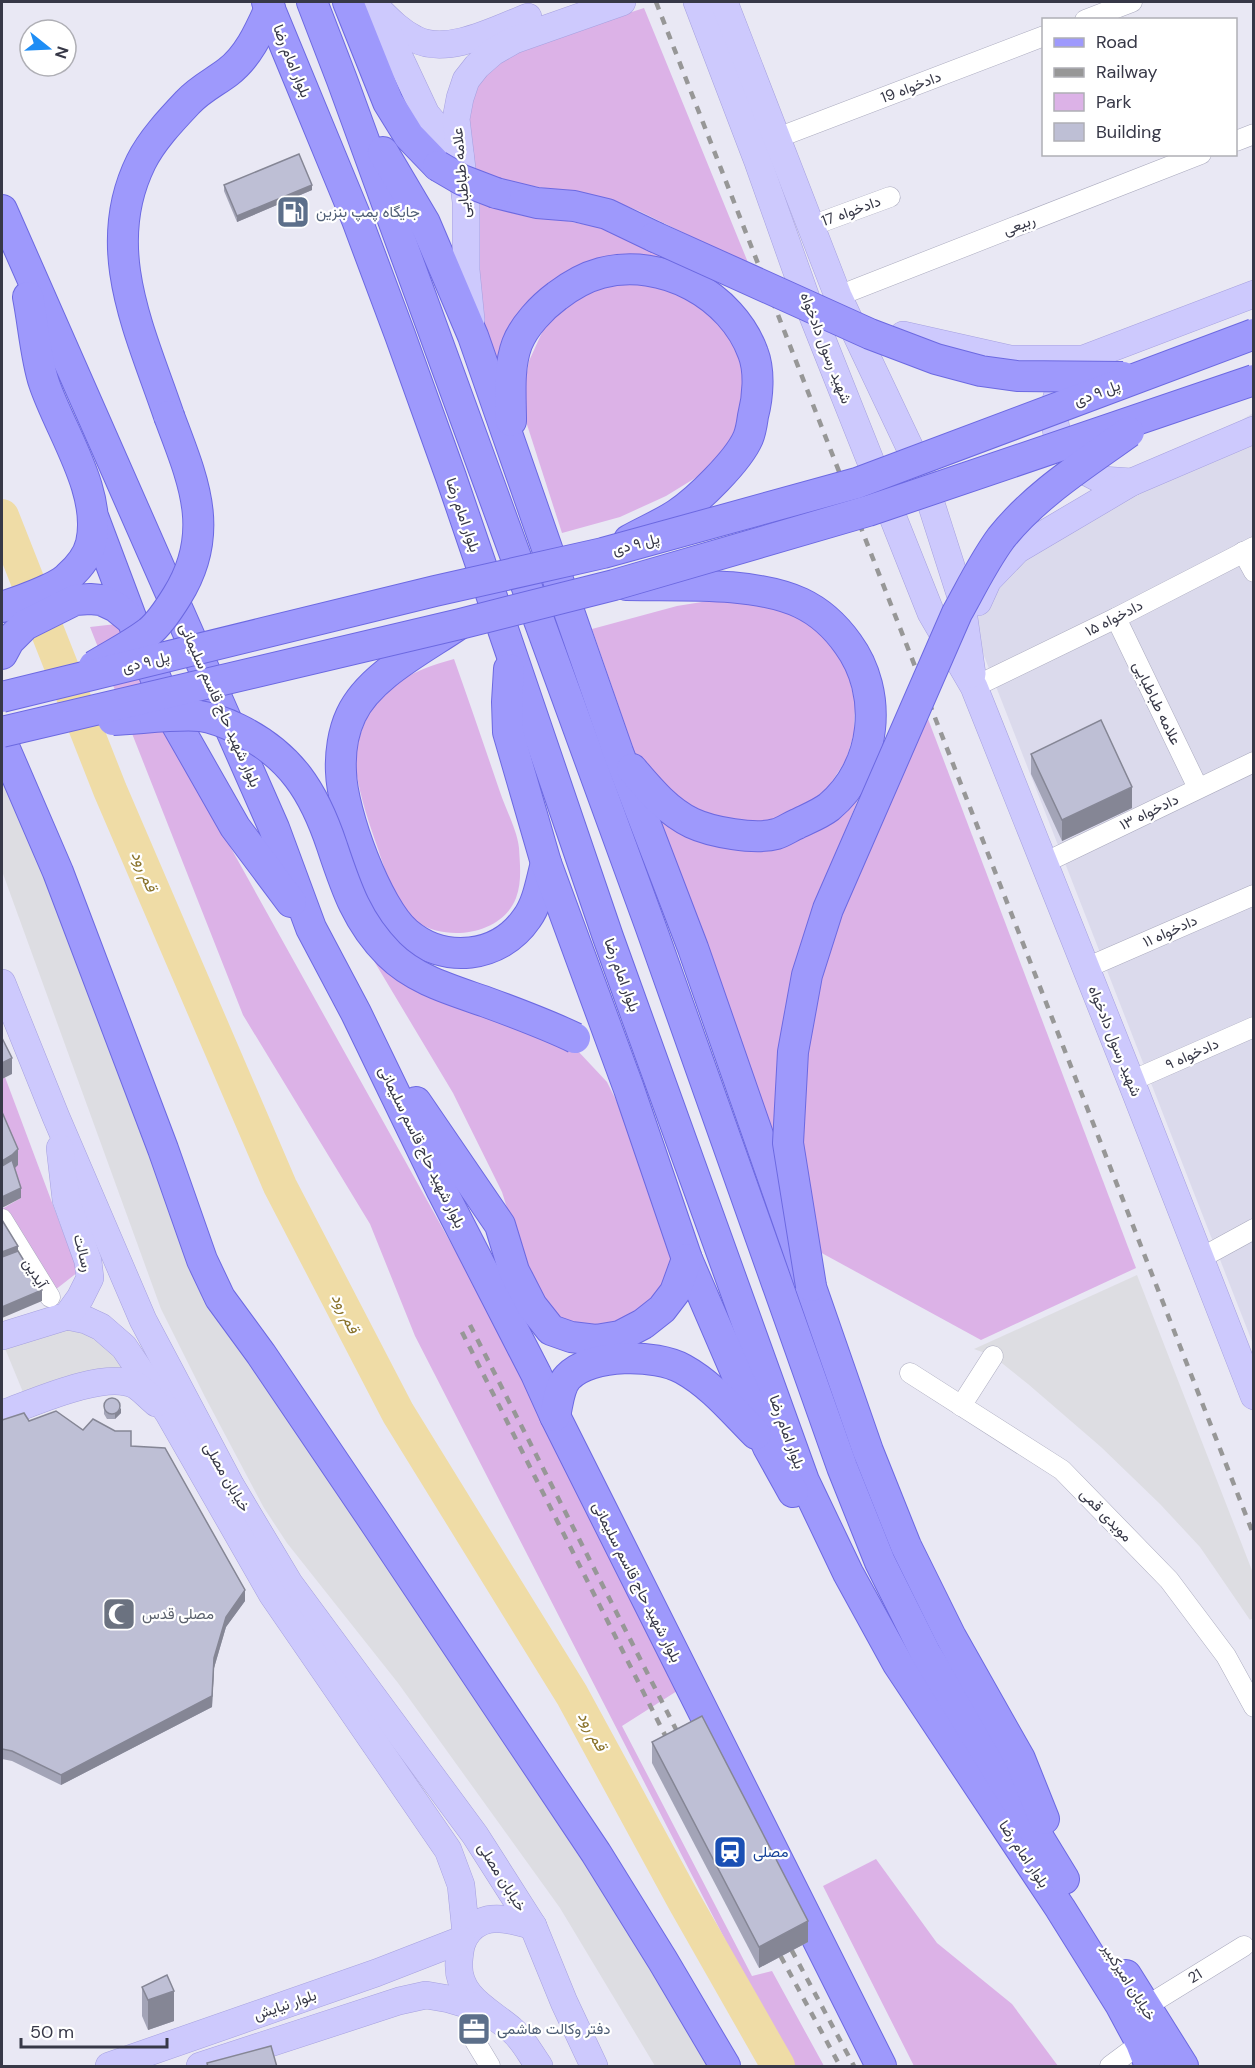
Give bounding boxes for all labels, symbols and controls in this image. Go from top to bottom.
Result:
north arrow [18,18,78,78]
legend [1042,18,1237,156]
street label: بلوار امام رضا [268,21,316,101]
text: Road [1096,30,1138,54]
text: N [50,44,74,61]
text: Railway [1096,60,1158,84]
street label: دادخواه 19 [878,66,944,108]
text: Park [1096,90,1132,114]
text: Building [1096,120,1161,144]
street label: علامه طباطبایی [447,127,475,219]
street label: دادخواه 17 [819,191,883,231]
fuel station icon: جایگاه پمپ بنزین [275,194,311,230]
place label: جایگاه پمپ بنزین [316,202,420,222]
street label: ربیعی [1000,210,1038,240]
street label: شهید رسول دادخواه [796,289,857,407]
street label: پل ۹ دی [1071,375,1123,411]
street label: بلوار امام رضا [441,475,485,555]
street label: پل ۹ دی [610,528,662,560]
street label: دادخواه ۱۵ [1082,595,1146,641]
street label: بلوار شهید حاج قاسم سلیمانی [174,620,265,791]
street label: پل ۹ دی [120,646,172,678]
street label: علامه طباطبایی [1128,658,1186,748]
street label: دادخواه ۱۳ [1116,789,1182,835]
water label: قم رود [127,848,163,896]
street label: دادخواه ۱۱ [1140,910,1200,952]
street label: بلوار امام رضا [599,935,645,1015]
street label: شهید رسول دادخواه [1084,983,1146,1100]
street label: دادخواه ۹ [1162,1033,1222,1075]
street label: بلوار شهید حاج قاسم سلیمانی [373,1063,470,1232]
street label: رسالت [69,1232,97,1274]
street label: آیدین [18,1254,53,1293]
water label: قم رود [327,1290,365,1338]
street label: بلوار امام رضا [764,1392,810,1472]
street label: خیابان مصلی [199,1439,255,1515]
street label: مویدی قمی [1075,1484,1137,1546]
street label: بلوار شهید حاج قاسم سلیمانی [587,1498,686,1666]
mosque icon: مصلی قدس [101,1596,137,1632]
place label: مصلی قدس [142,1604,214,1624]
water label: قم رود [573,1708,613,1756]
street label: بلوار امام رضا [994,1816,1054,1892]
station icon: مصلی [712,1834,748,1870]
street label: خیابان مصلی [473,1839,531,1915]
place label: مصلی [753,1842,788,1862]
street label: خیابان امیرکبیر [1097,1939,1161,2024]
street label: 21 [1184,1964,1206,1988]
street label: بلوار نیایش [251,1985,319,2025]
scale bar [21,2011,166,2049]
office icon: دفتر وکالت هاشمی [456,2011,492,2047]
place label: دفتر وکالت هاشمی [497,2019,610,2039]
text: 50 m [30,2020,74,2044]

